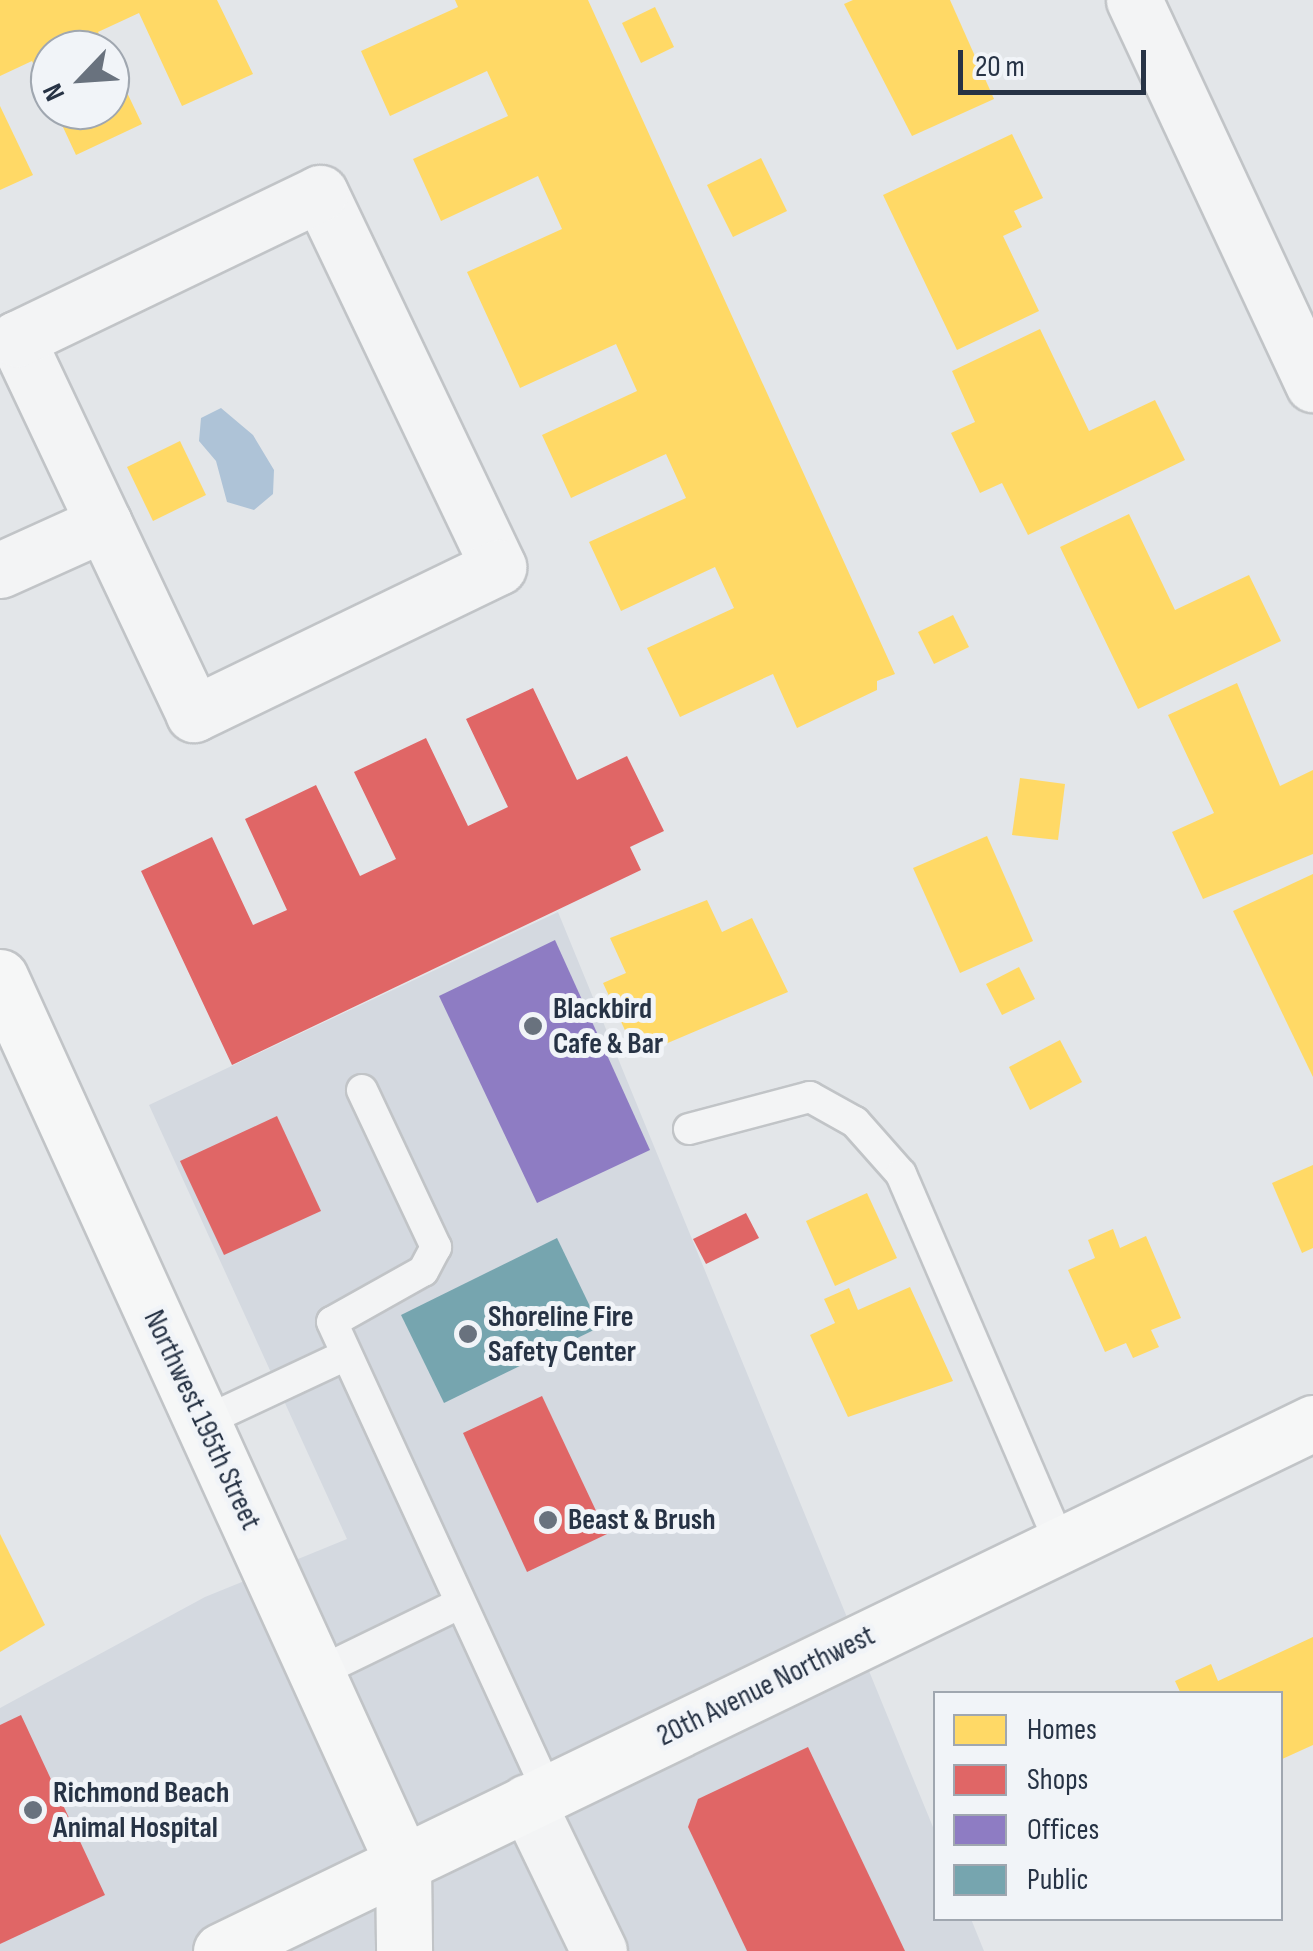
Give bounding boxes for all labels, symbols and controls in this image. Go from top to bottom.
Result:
north arrow [30,30,130,130]
scale bar [963,30,1150,92]
text: 20 m [975,49,1025,85]
text: N [36,78,72,106]
place label: Blackbird Cafe & Bar [553,991,663,1062]
marker: Blackbird Cafe & Bar [522,1015,544,1037]
place label: Shoreline Fire Safety Center [488,1299,636,1370]
street label: Northwest 195th Street [135,1305,269,1535]
marker: Shoreline Fire Safety Center [457,1323,479,1345]
place label: Beast & Brush [568,1502,716,1538]
marker: Beast & Brush [537,1509,559,1531]
street label: 20th Avenue Northwest [651,1618,881,1754]
legend [933,1691,1283,1921]
text: Homes [1027,1712,1097,1748]
text: Shops [1027,1762,1088,1798]
place label: Richmond Beach Animal Hospital [53,1775,229,1846]
marker: Richmond Beach Animal Hospital [22,1799,44,1821]
text: Offices [1027,1812,1099,1848]
text: Public [1027,1862,1088,1898]

